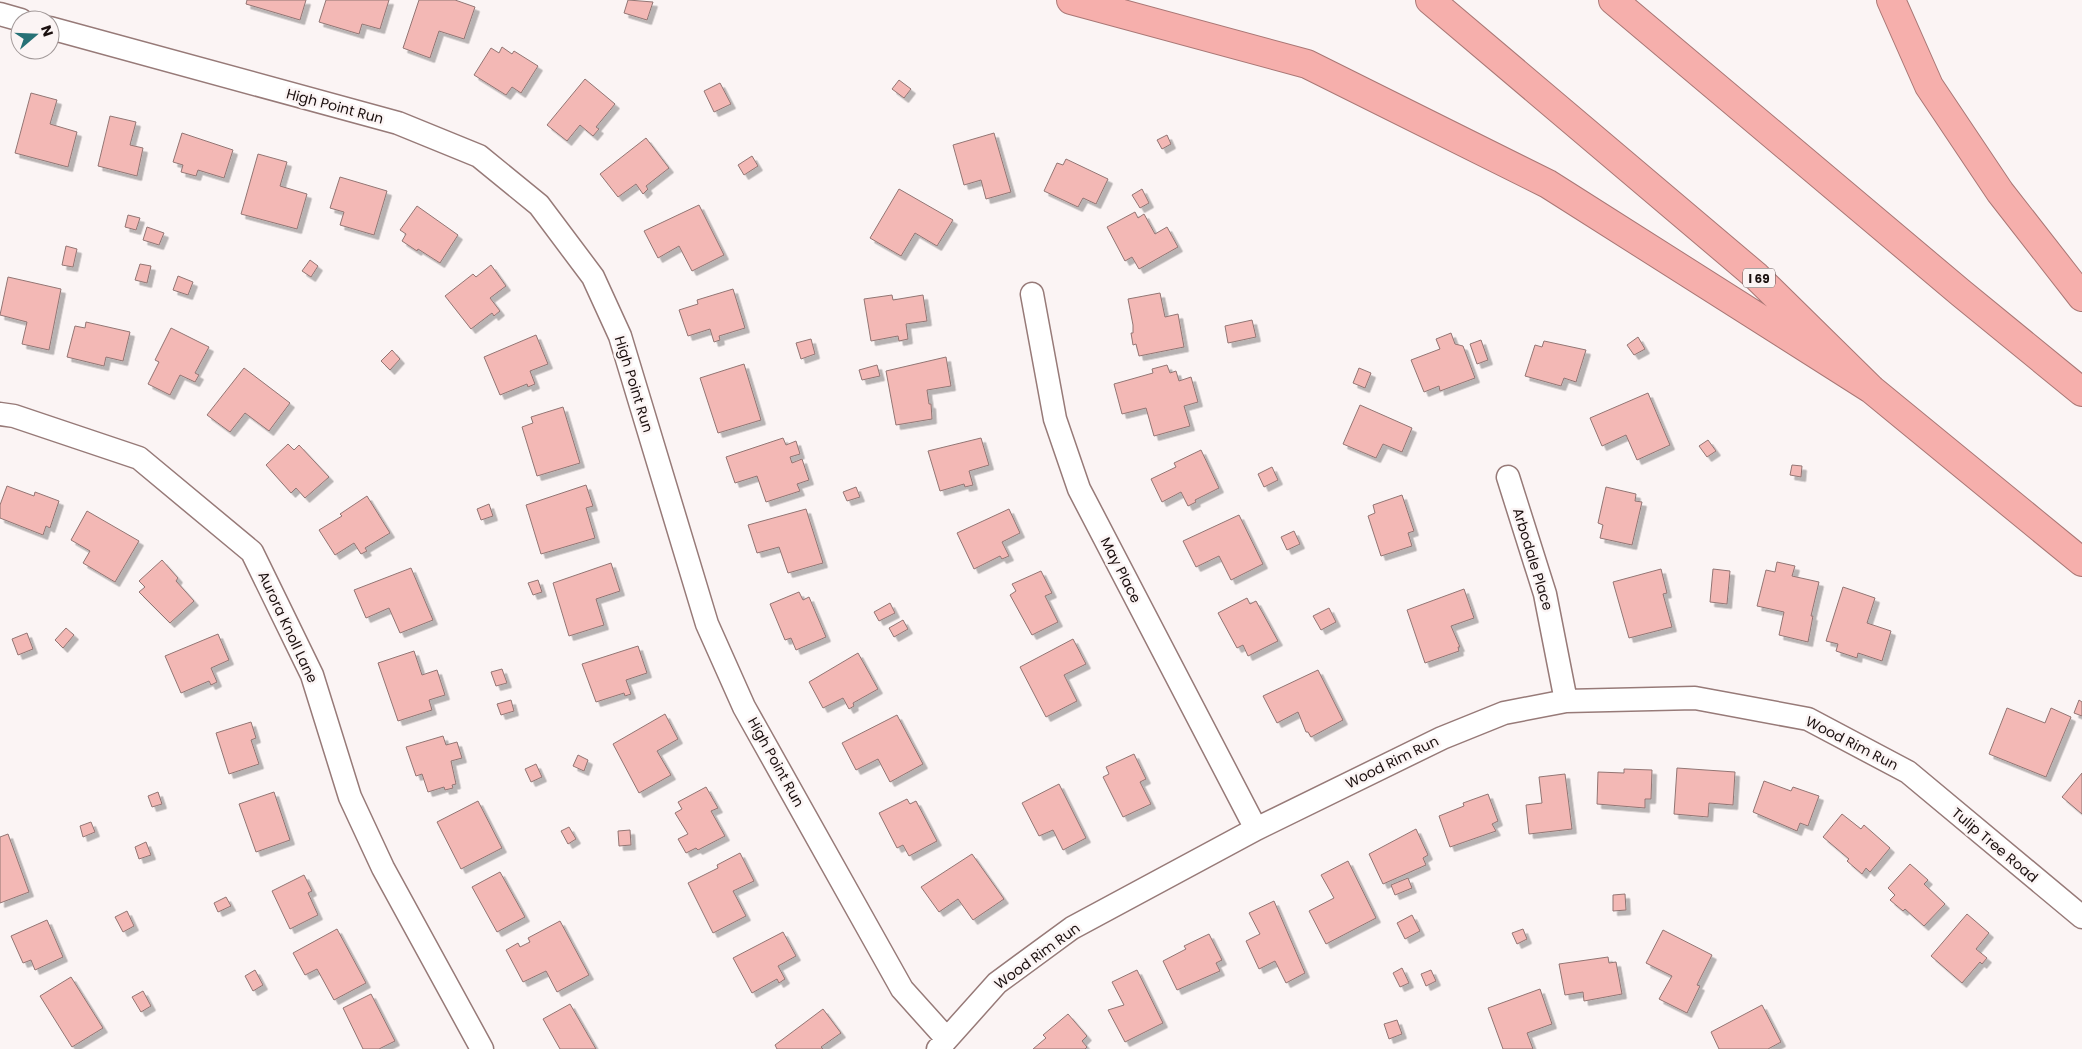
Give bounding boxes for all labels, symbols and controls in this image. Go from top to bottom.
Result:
north arrow [10,10,60,60]
text: N [36,23,58,39]
street label: High Point Run [284,83,386,129]
road number: I 69 [1743,268,1775,288]
street label: High Point Run [610,333,658,435]
street label: Arbodale Place [1508,505,1558,613]
street label: May Place [1096,534,1146,607]
street label: Aurora Knoll Lane [253,568,323,686]
street label: Wood Rim Run [1802,711,1902,775]
street label: High Point Run [743,713,809,811]
street label: Wood Rim Run [1342,731,1442,793]
street label: Tulip Tree Road [1948,803,2042,887]
street label: Wood Rim Run [990,918,1084,994]

